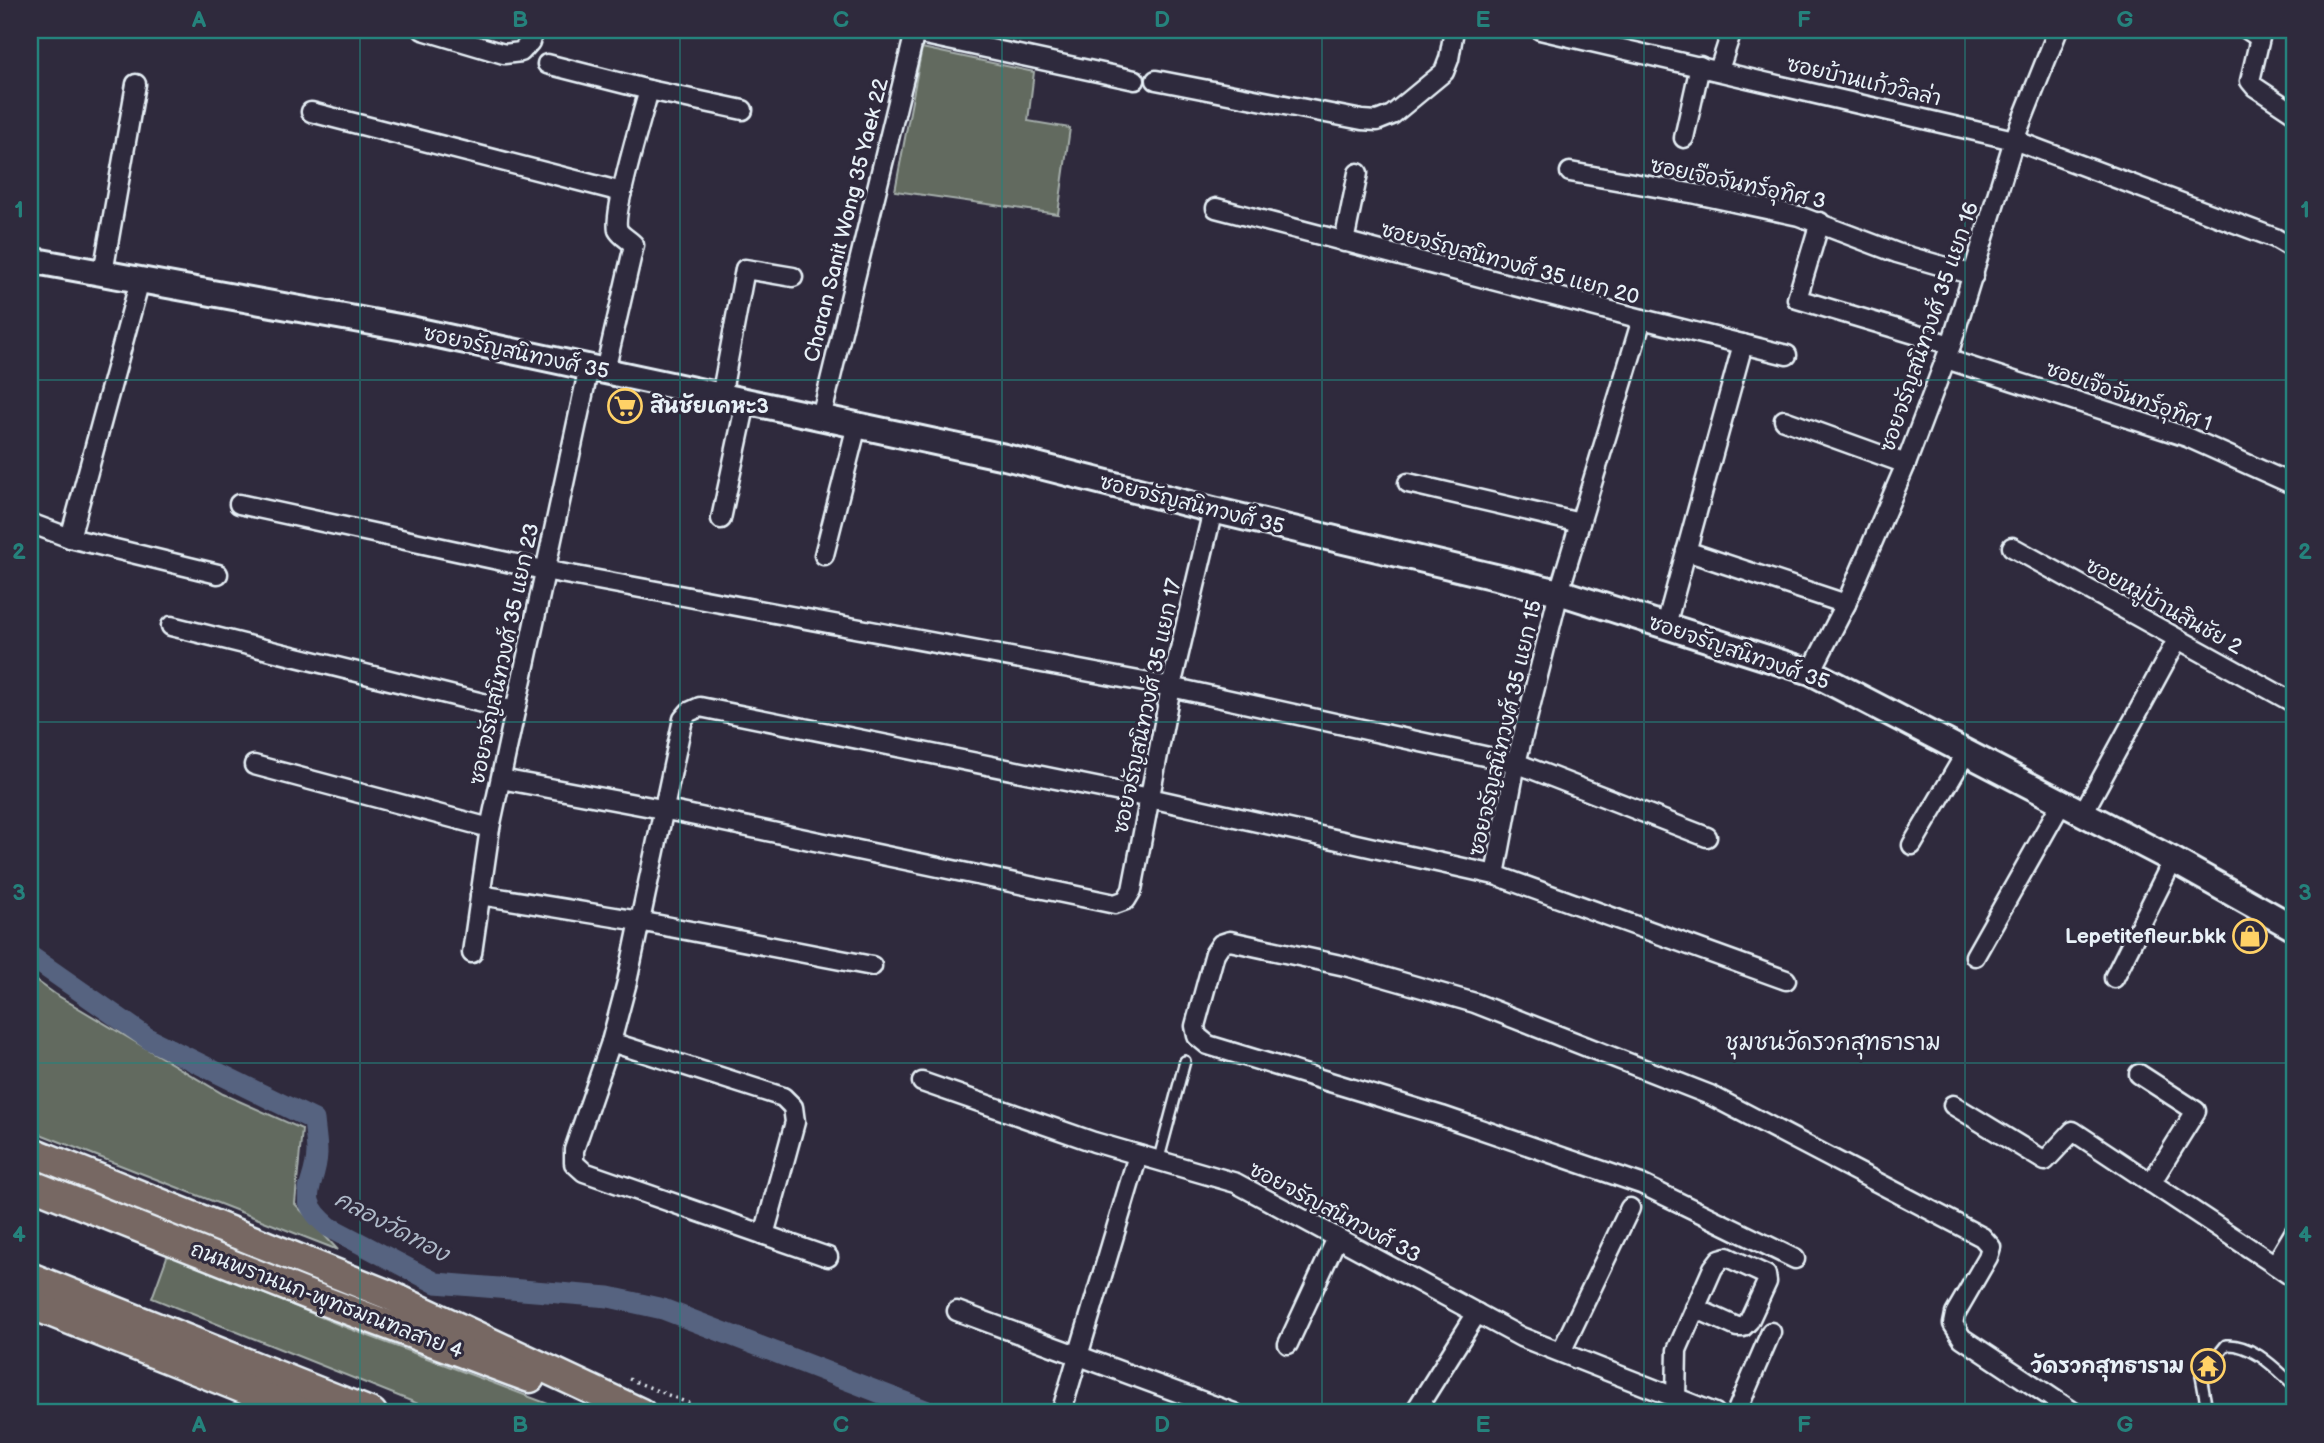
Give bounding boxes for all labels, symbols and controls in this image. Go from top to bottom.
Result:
text: A [191,6,207,34]
text: B [512,6,528,34]
text: C [833,6,849,34]
text: D [1154,6,1170,34]
text: E [1476,6,1491,34]
text: F [1797,6,1811,34]
text: G [2117,6,2134,34]
street label: ซอยบ้านแก้ววิลล่า [1784,51,1944,111]
street label: Charan Sanit Wong 35 Yaek 22 [799,75,894,365]
street label: ซอยเจือจันทร์อุทิศ 3 [1647,152,1828,217]
text: 1 [14,196,24,224]
text: 1 [2300,196,2310,224]
street label: ซอยจรัญสนิทวงศ์ 35 แยก 16 [1874,198,1984,456]
street label: ซอยจรัญสนิทวงศ์ 35 แยก 20 [1378,216,1642,310]
street label: ซอยจรัญสนิทวงศ์ 35 [420,320,612,384]
street label: ซอยเจือจันทร์อุทิศ 1 [2041,355,2216,439]
supermarket icon: สินชัยเคหะ3 [606,387,644,425]
place label: สินชัยเคหะ3 [650,393,769,419]
street label: ซอยจรัญสนิทวงศ์ 35 [1097,468,1287,540]
street label: ซอยจรัญสนิทวงศ์ 35 แยก 23 [464,521,544,787]
text: 2 [12,538,26,566]
text: 2 [2298,538,2312,566]
street label: ซอยหมู่บ้านสินชัย 2 [2079,552,2248,663]
street label: ซอยจรัญสนิทวงศ์ 35 แยก 17 [1107,575,1187,836]
street label: ซอยจรัญสนิทวงศ์ 35 แยก 15 [1463,597,1547,859]
street label: ซอยจรัญสนิทวงศ์ 35 [1645,609,1833,695]
text: 3 [12,879,26,907]
text: 3 [2298,879,2312,907]
shop icon: Lepetitefleur.bkk [2231,917,2269,955]
place label: Lepetitefleur.bkk [2065,924,2226,949]
district label: ชุมชนวัดรวกสุทธาราม [1725,1029,1941,1060]
street label: ซอยจรัญสนิทวงศ์ 33 [1245,1156,1425,1268]
water label: คลองวัดทอง [330,1185,455,1269]
text: 4 [12,1221,26,1249]
text: 4 [2298,1221,2312,1249]
street label: ถนนพรานนก-พุทธมณฑลสาย 4 [186,1237,467,1367]
temple icon: วัดรวกสุทธาราม [2189,1347,2227,1385]
place label: วัดรวกสุทธาราม [2031,1353,2184,1382]
text: A [191,1411,207,1439]
text: B [512,1411,528,1439]
text: C [833,1411,849,1439]
text: D [1154,1411,1170,1439]
text: E [1476,1411,1491,1439]
text: F [1797,1411,1811,1439]
text: G [2117,1411,2134,1439]

